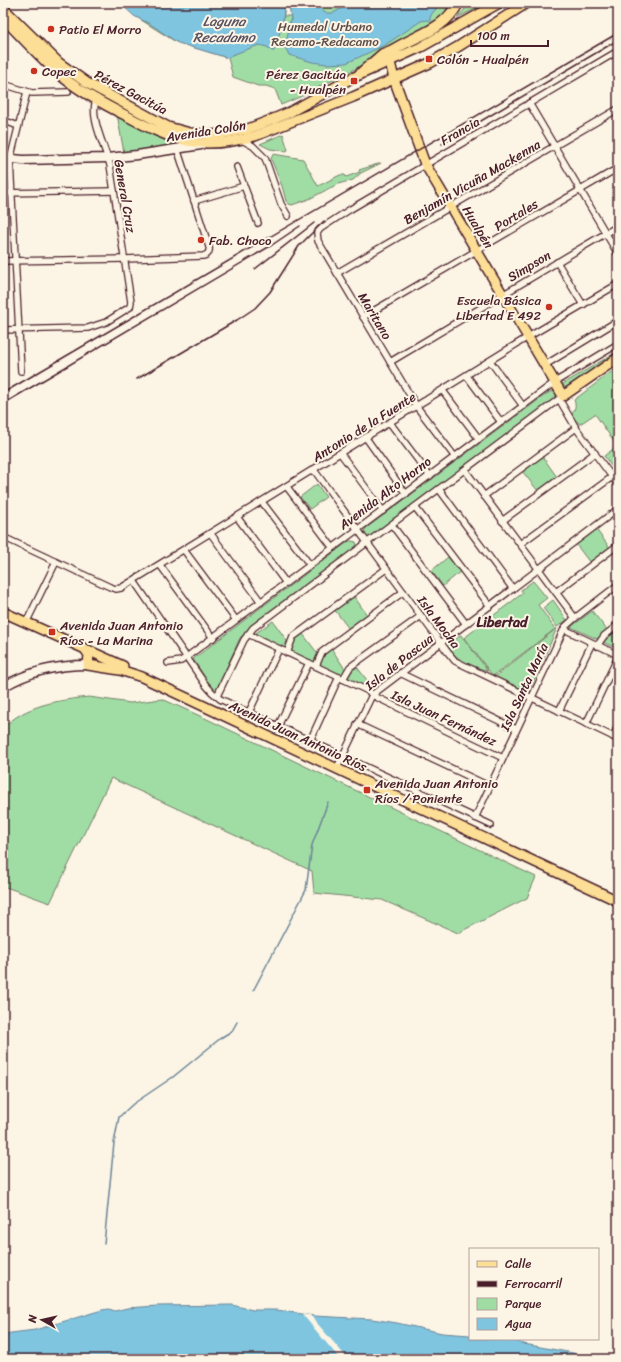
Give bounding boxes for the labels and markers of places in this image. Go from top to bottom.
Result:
place label: Patio El Morro [59,18,142,41]
marker: Patio El Morro [46,24,56,34]
place label: Colón - Hualpén [437,48,529,71]
marker: Colón - Hualpén [424,54,434,64]
place label: Copec [42,60,77,83]
place label: Pérez Gacitúa - Hualpén [266,63,346,101]
marker: Copec [29,66,39,76]
marker: Pérez Gacitúa - Hualpén [349,76,359,86]
place label: Fab. Choco [209,229,272,252]
marker: Fab. Choco [196,235,206,245]
place label: Escuela Básica Libertad E 492 [456,289,541,327]
marker: Escuela Básica Libertad E 492 [544,302,554,312]
place label: Avenida Juan Antonio Ríos - La Marina [59,614,183,652]
marker: Avenida Juan Antonio Ríos - La Marina [47,627,57,637]
place label: Avenida Juan Antonio Ríos / Poniente [374,772,498,810]
marker: Avenida Juan Antonio Ríos / Poniente [362,785,372,795]

